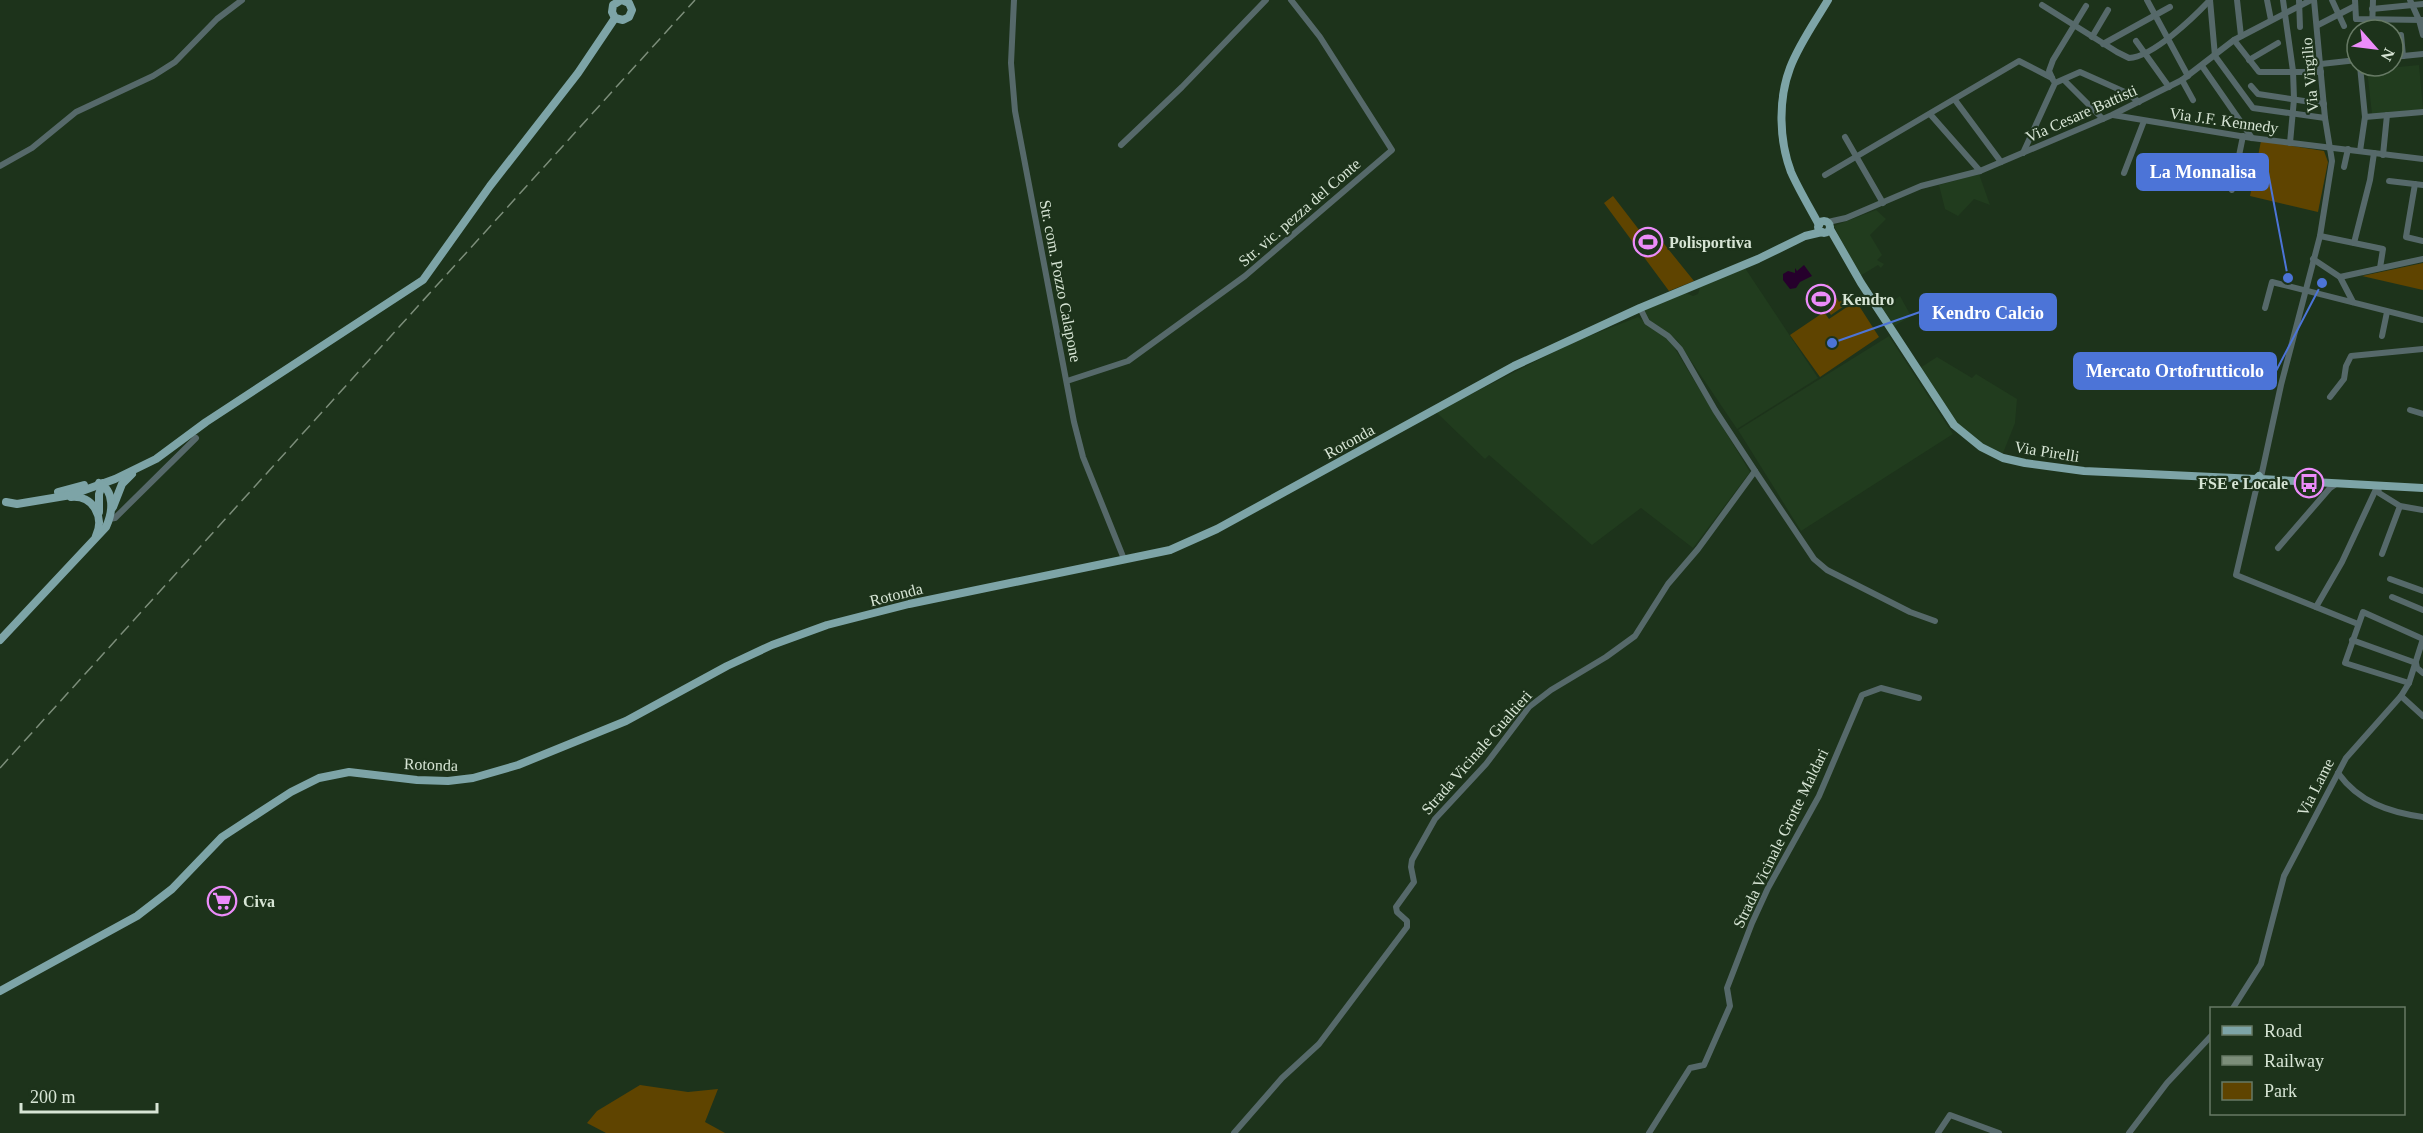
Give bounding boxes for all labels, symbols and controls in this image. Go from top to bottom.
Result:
north arrow [2345,18,2405,78]
street label: Via Virgilio [2298,37,2322,113]
text: N [2377,46,2398,64]
street label: Via Cesare Battisti [2023,81,2140,146]
street label: Via J.F. Kennedy [2168,104,2279,138]
callout: La Monnalisa [2137,154,2268,190]
street label: Str. vic. pezza del Conte [1235,155,1364,271]
text: La Monnalisa [2150,162,2256,182]
street label: Str. com. Pozzo Calapone [1035,199,1085,364]
sports icon: Polisportiva [1632,226,1664,258]
place label: Polisportiva [1669,234,1752,252]
sports icon: Kendro [1805,283,1837,315]
place label: Kendro [1842,291,1894,308]
callout: Kendro Calcio [1920,294,2056,330]
text: Kendro Calcio [1932,303,2044,323]
callout: Mercato Ortofrutticolo [2074,353,2276,389]
text: Mercato Ortofrutticolo [2086,361,2264,381]
street label: Rotonda [1321,421,1377,462]
street label: Via Pirelli [2013,438,2081,465]
bus stop icon: FSE e Locale [2293,467,2325,499]
place label: FSE e Locale [2198,475,2288,492]
street label: Rotonda [868,580,924,609]
street label: Strada Vicinale Gualtieri [1418,686,1535,818]
street label: Strada Vicinale Grotte Maldari [1730,745,1832,931]
street label: Rotonda [404,755,458,774]
street label: Via Lame [2294,755,2337,819]
supermarket icon: Civa [206,885,238,917]
place label: Civa [243,893,275,910]
legend [2210,1007,2405,1115]
text: Road [2264,1021,2302,1041]
text: Railway [2264,1051,2324,1071]
scale bar [21,1076,158,1114]
text: Park [2264,1081,2297,1101]
text: 200 m [30,1087,76,1107]

